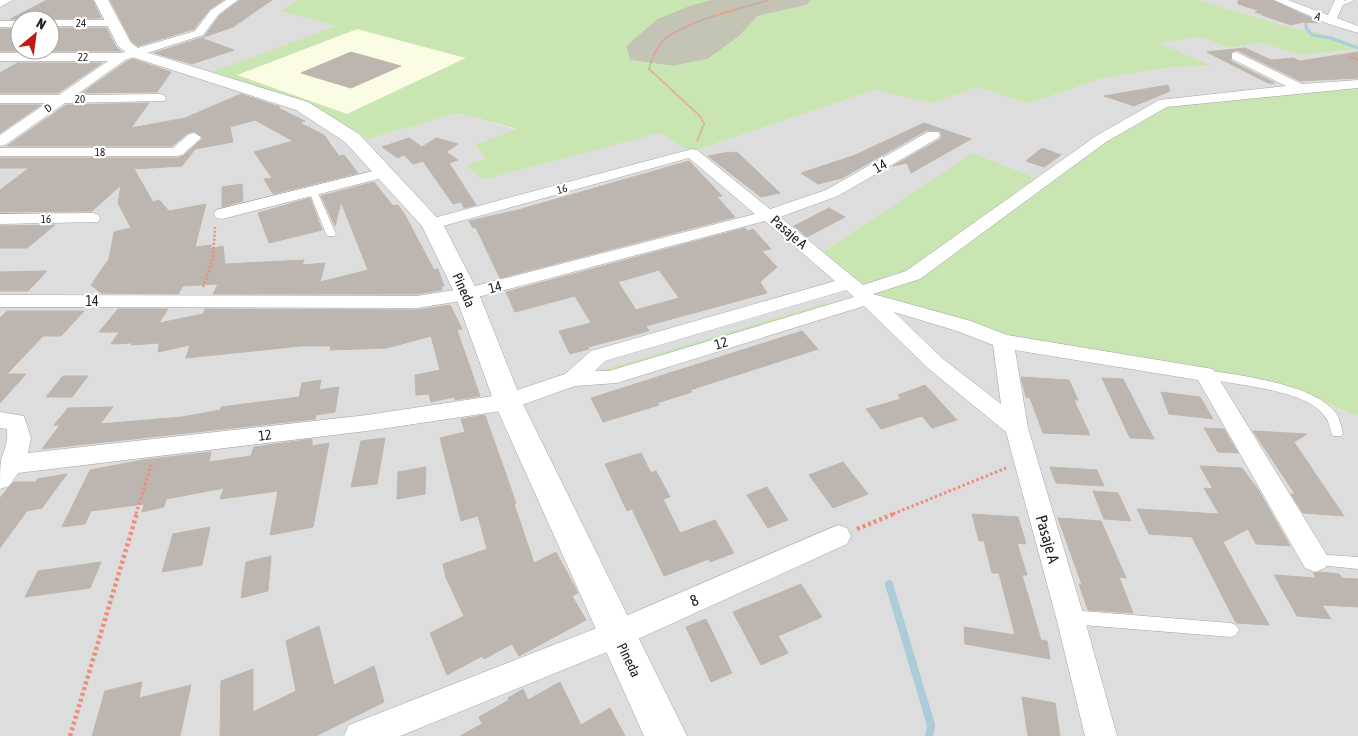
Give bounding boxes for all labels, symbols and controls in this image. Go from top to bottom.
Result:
street label: A [1313,9,1323,23]
north arrow [10,10,60,60]
text: N [34,15,49,33]
street label: 24 [76,17,86,29]
street label: 22 [78,51,88,63]
street label: 20 [75,93,85,105]
street label: D [42,101,54,115]
street label: 18 [95,146,105,158]
street label: 14 [870,156,890,176]
street label: 16 [555,182,569,196]
street label: Pasaje A [768,212,811,252]
street label: 16 [41,213,51,225]
street label: Pineda [449,270,479,310]
street label: 14 [487,277,504,296]
street label: 14 [85,293,99,309]
street label: 12 [712,333,730,353]
street label: 12 [257,426,273,444]
street label: Pasaje A [1032,513,1063,565]
street label: 8 [687,590,701,610]
street label: Pineda [614,640,644,680]

